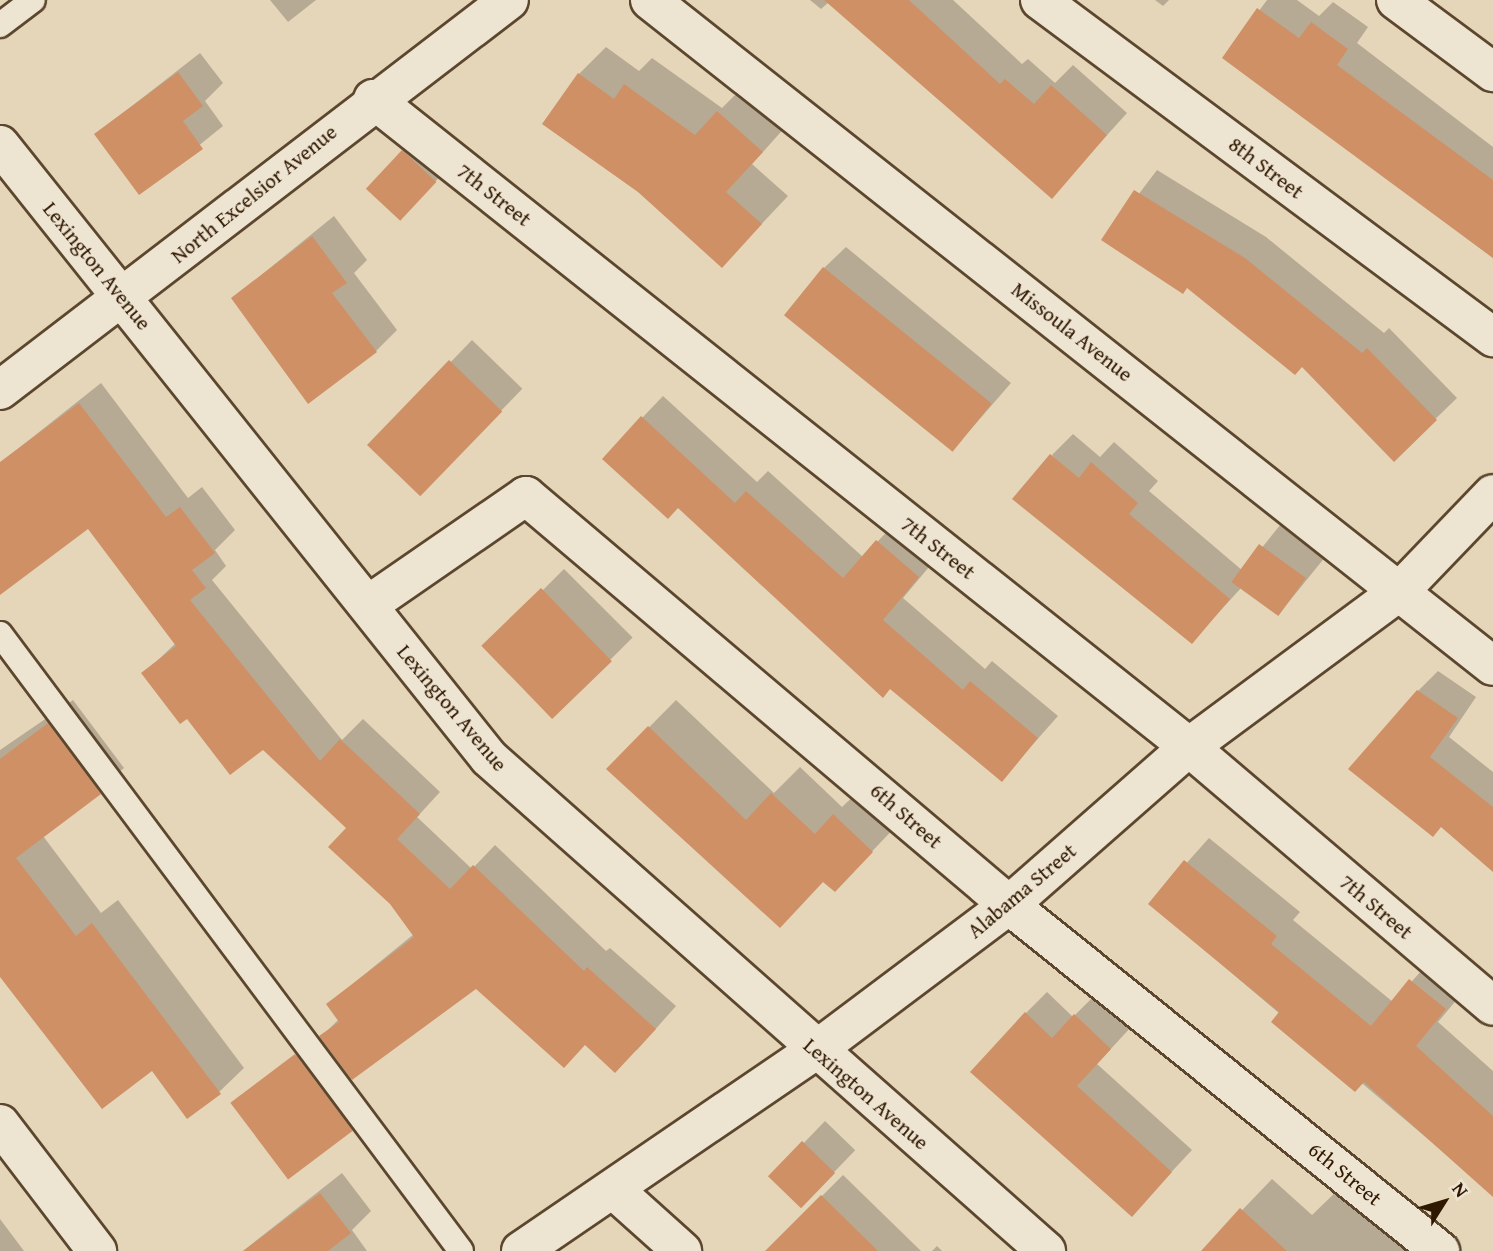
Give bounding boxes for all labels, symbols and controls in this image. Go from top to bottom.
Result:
street label: North Excelsior Avenue [166,119,342,269]
street label: 8th Street [1224,132,1308,204]
street label: 7th Street [452,158,536,232]
street label: Lexington Avenue [38,197,156,335]
street label: Missoula Avenue [1006,277,1138,387]
street label: 7th Street [896,511,980,585]
street label: Lexington Avenue [392,640,512,776]
street label: 6th Street [865,778,947,854]
street label: Alabama Street [963,838,1081,944]
street label: 7th Street [1335,869,1417,945]
street label: Lexington Avenue [798,1033,934,1155]
street label: 6th Street [1303,1137,1387,1211]
north arrow [1409,1167,1479,1237]
text: N [1446,1176,1476,1203]

